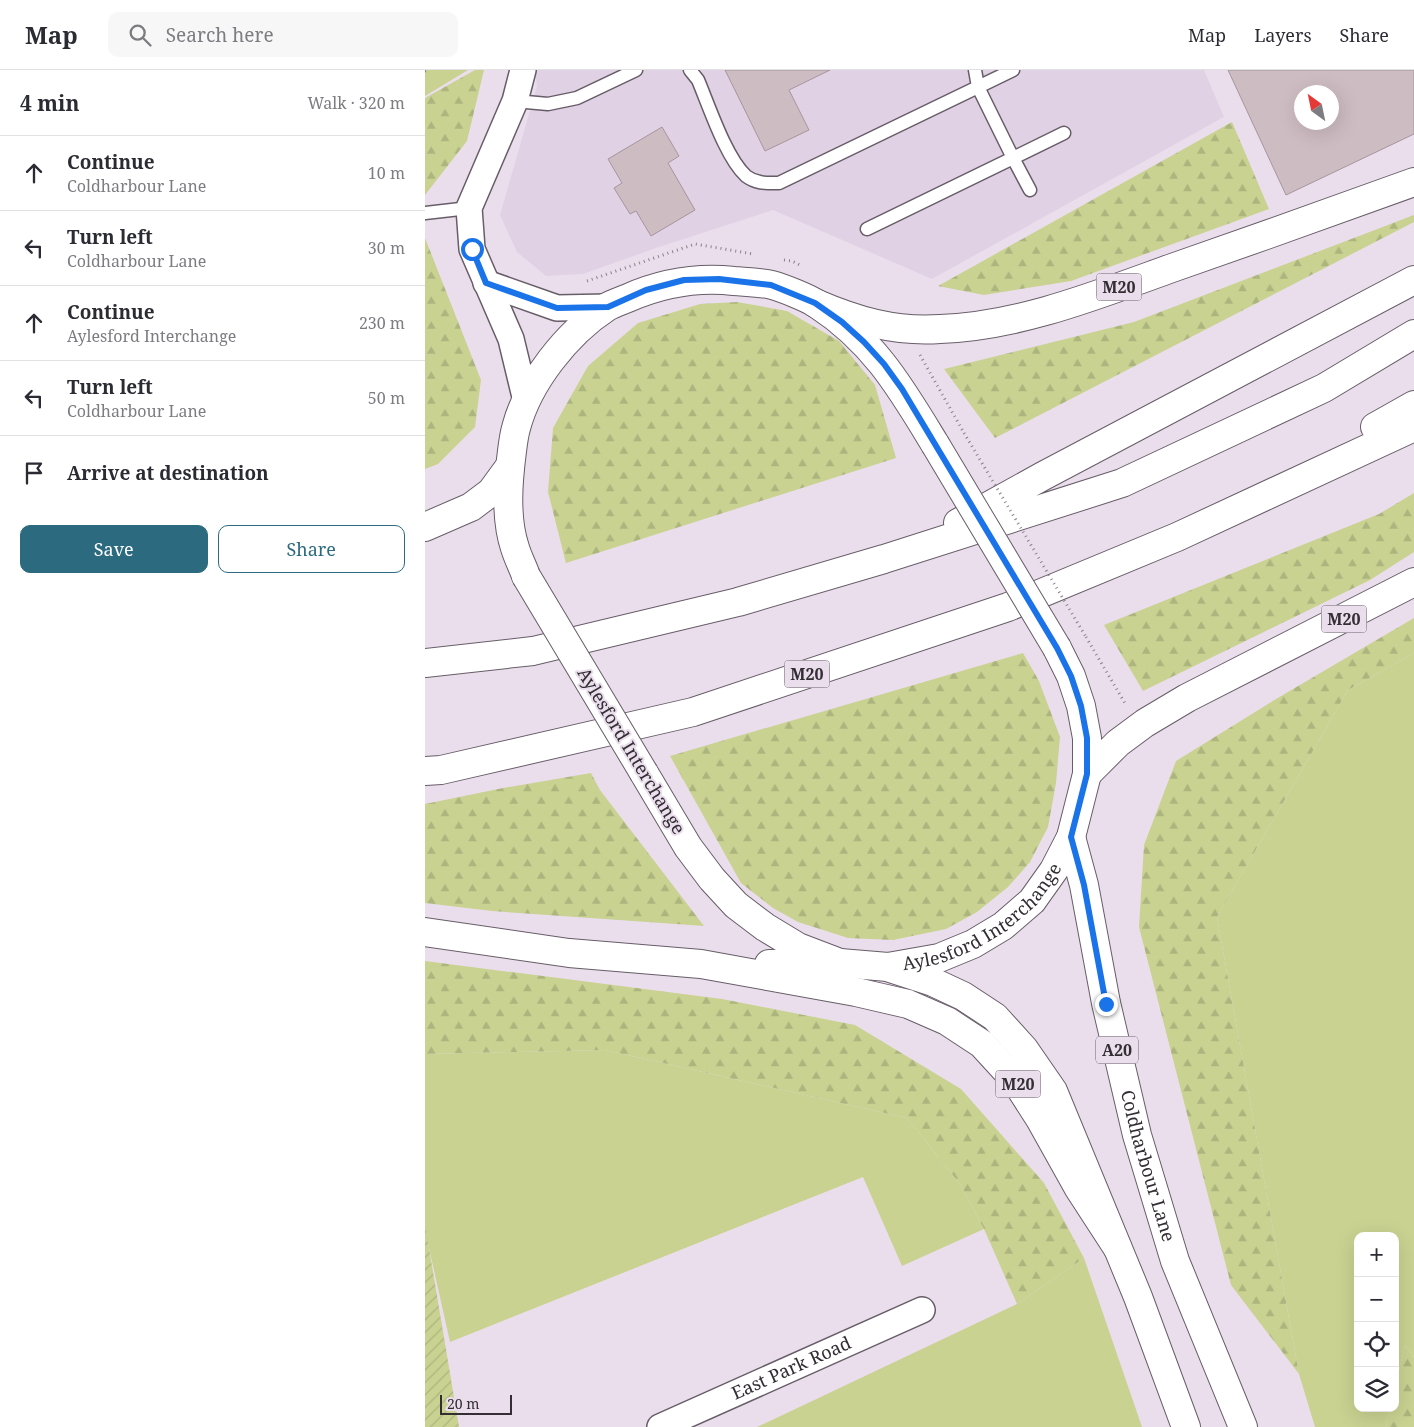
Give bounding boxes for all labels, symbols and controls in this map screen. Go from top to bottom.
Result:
search box [108,12,458,57]
text: Map [25,18,78,51]
icon: search [126,21,154,49]
text: Search here [166,22,274,48]
text: Map [1188,23,1226,47]
text: Layers [1254,23,1312,47]
text: Share [1340,23,1389,47]
north arrow [1294,85,1339,130]
text: 4 min [20,89,79,117]
text: Walk · 320 m [308,92,405,114]
text: Continue [67,149,155,175]
icon: ahead [20,159,48,187]
text: 10 m [368,162,405,184]
text: Coldharbour Lane [67,175,206,197]
text: Turn left [67,224,153,250]
icon: left [20,234,48,262]
text: 30 m [368,237,405,259]
route start [461,238,484,261]
text: Coldharbour Lane [67,250,206,272]
road number: M20 [1097,273,1141,300]
text: Continue [67,299,155,325]
icon: ahead [20,309,48,337]
text: 230 m [359,312,405,334]
text: Aylesford Interchange [67,325,236,347]
text: Turn left [67,374,153,400]
icon: left [20,384,48,412]
text: 50 m [368,387,405,409]
text: Coldharbour Lane [67,400,206,422]
icon: arrive [20,459,48,487]
text: Arrive at destination [67,460,269,486]
button: Save [20,525,208,573]
button: Share [218,525,405,573]
road number: M20 [1321,606,1367,632]
road number: M20 [785,660,829,688]
street label: Aylesford Interchange [573,663,691,838]
street label: Aylesford Interchange [901,859,1066,975]
route end [1095,993,1118,1016]
road number: A20 [1096,1036,1138,1064]
road number: M20 [995,1071,1041,1098]
street label: Coldharbour Lane [1116,1087,1182,1245]
map controls [1354,1232,1399,1412]
button: + [1354,1232,1399,1277]
button: − [1354,1277,1399,1322]
button: locate [1354,1322,1399,1367]
street label: East Park Road [727,1330,855,1405]
button: layers [1354,1367,1399,1412]
scale bar [440,1392,513,1415]
text: 20 m [447,1394,480,1413]

